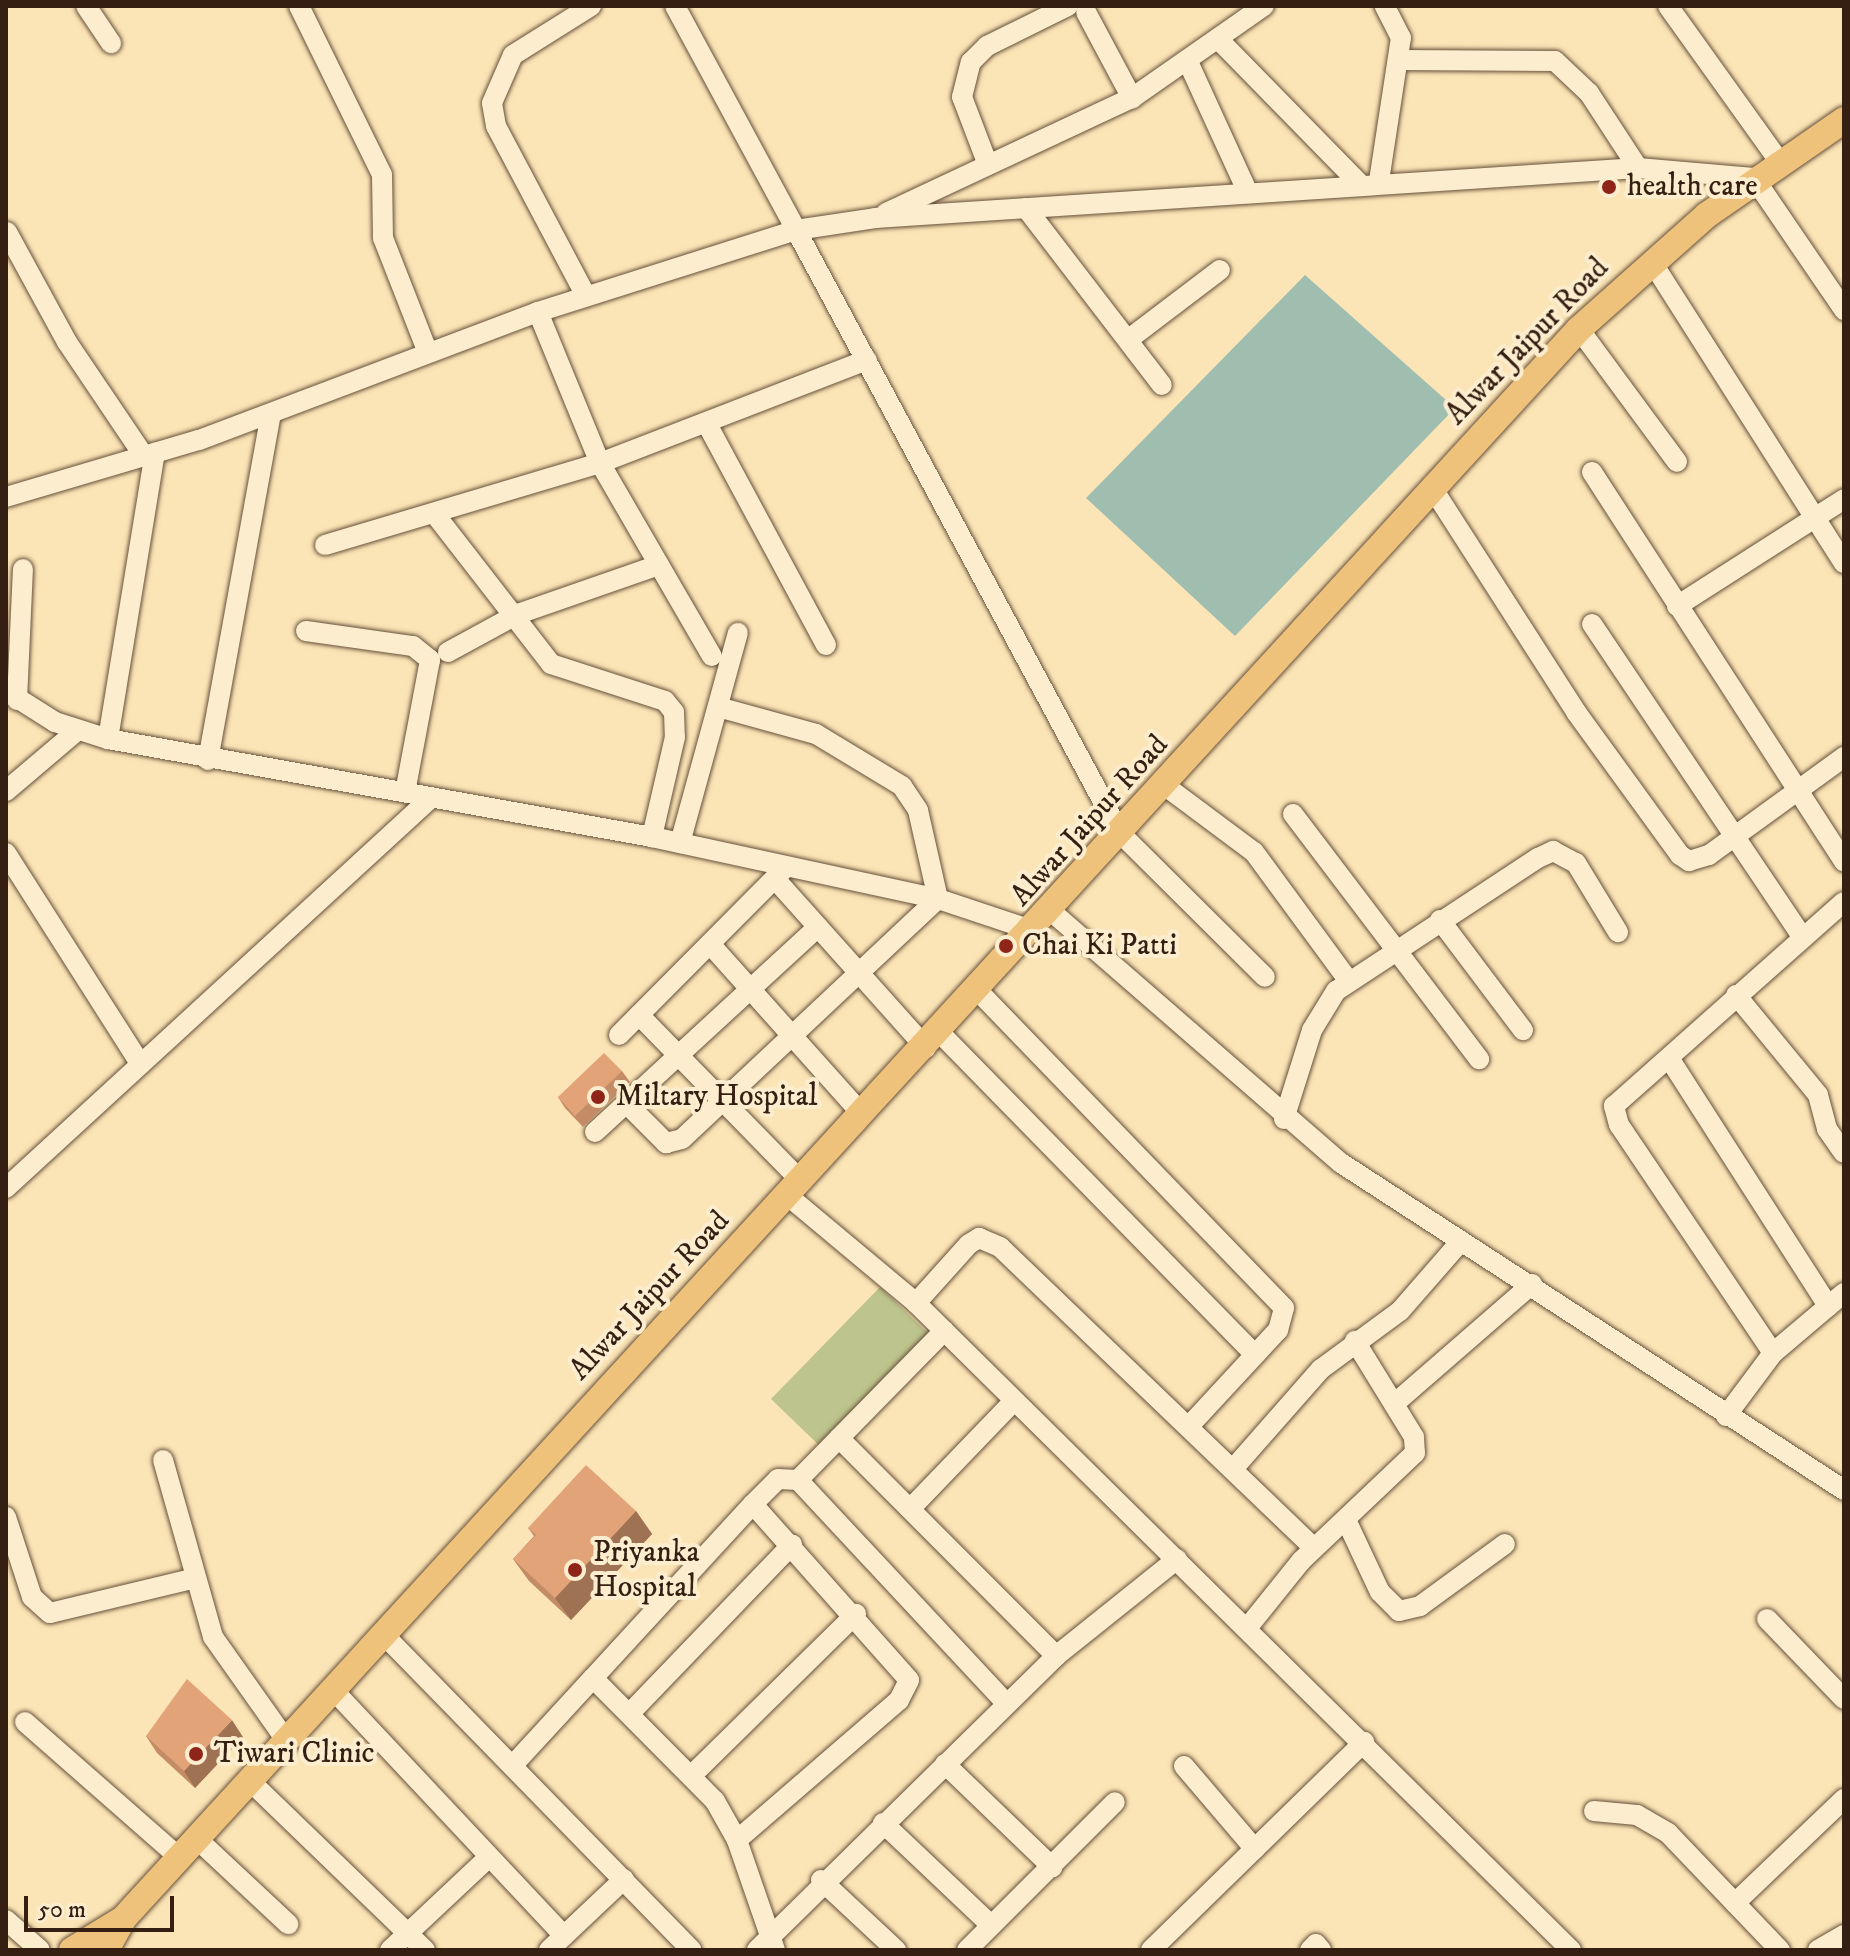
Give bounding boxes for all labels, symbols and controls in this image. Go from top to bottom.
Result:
place label: health care [1627,169,1758,205]
marker: health care [1598,176,1620,198]
street label: Alwar Jaipur Road [1439,251,1617,433]
street label: Alwar Jaipur Road [1004,728,1176,914]
place label: Chai Ki Patti [1022,928,1177,964]
marker: Chai Ki Patti [997,937,1015,955]
place label: Miltary Hospital [616,1079,818,1115]
marker: Miltary Hospital [587,1086,609,1108]
street label: Alwar Jaipur Road [562,1204,738,1388]
place label: Priyanka Hospital [593,1535,700,1606]
marker: Priyanka Hospital [564,1559,586,1581]
place label: Tiwari Clinic [214,1736,375,1772]
marker: Tiwari Clinic [185,1743,207,1765]
scale bar [28,1880,178,1930]
text: 50 m [38,1895,86,1925]

